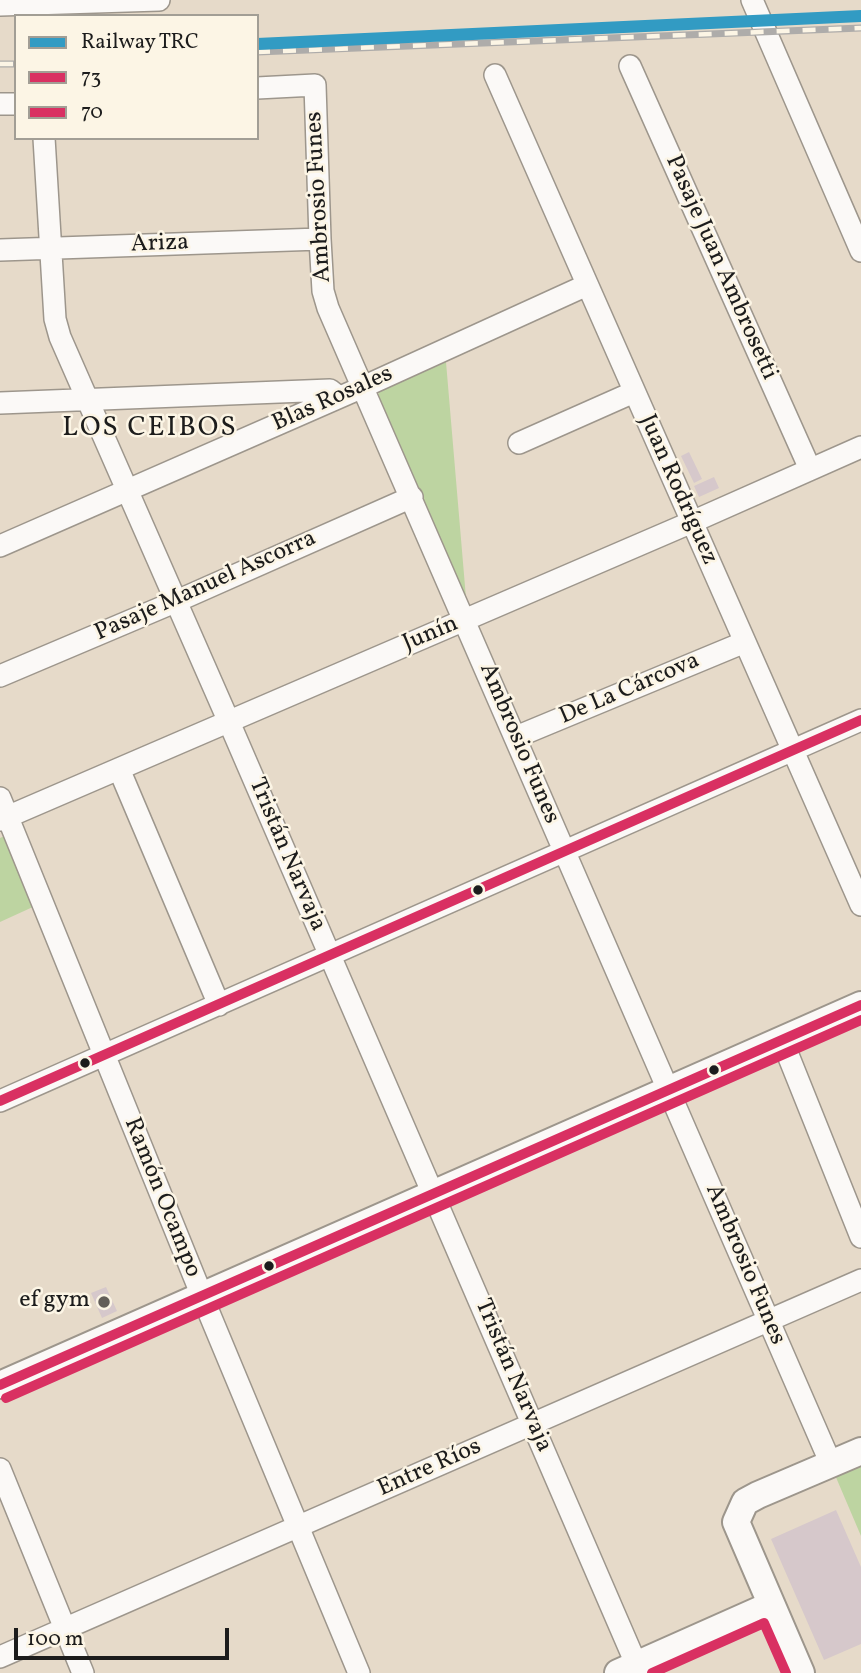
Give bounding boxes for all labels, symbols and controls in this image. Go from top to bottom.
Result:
legend [14,14,259,140]
text: Railway TRC [81,28,199,57]
text: 73 [81,63,101,92]
text: 70 [81,98,103,127]
street label: Ambrosio Funes [301,111,339,283]
street label: Pasaje Juan Ambrosetti [657,151,783,385]
street label: Ariza [130,230,190,260]
street label: Blas Rosales [268,361,398,439]
street label: Juan Rodríguez [631,410,723,570]
district label: LOS CEIBOS [63,413,237,447]
street label: Pasaje Manuel Ascorra [91,525,321,649]
street label: Junín [399,611,463,659]
street label: De La Cárcova [556,648,704,732]
street label: Ambrosio Funes [471,659,565,829]
street label: Tristán Narvaja [241,774,331,936]
unlabelled marker [471,883,485,897]
unlabelled marker [78,1056,92,1070]
unlabelled marker [707,1063,721,1077]
street label: Ramón Ocampo [116,1114,206,1282]
street label: Ambrosio Funes [697,1180,791,1350]
unlabelled marker [262,1259,276,1273]
place label: ef gym [19,1288,90,1316]
marker: ef gym [96,1294,112,1310]
street label: Tristán Narvaja [467,1295,557,1457]
street label: Entre Ríos [374,1433,486,1505]
scale bar [18,1614,233,1658]
text: 100 m [27,1625,84,1654]

